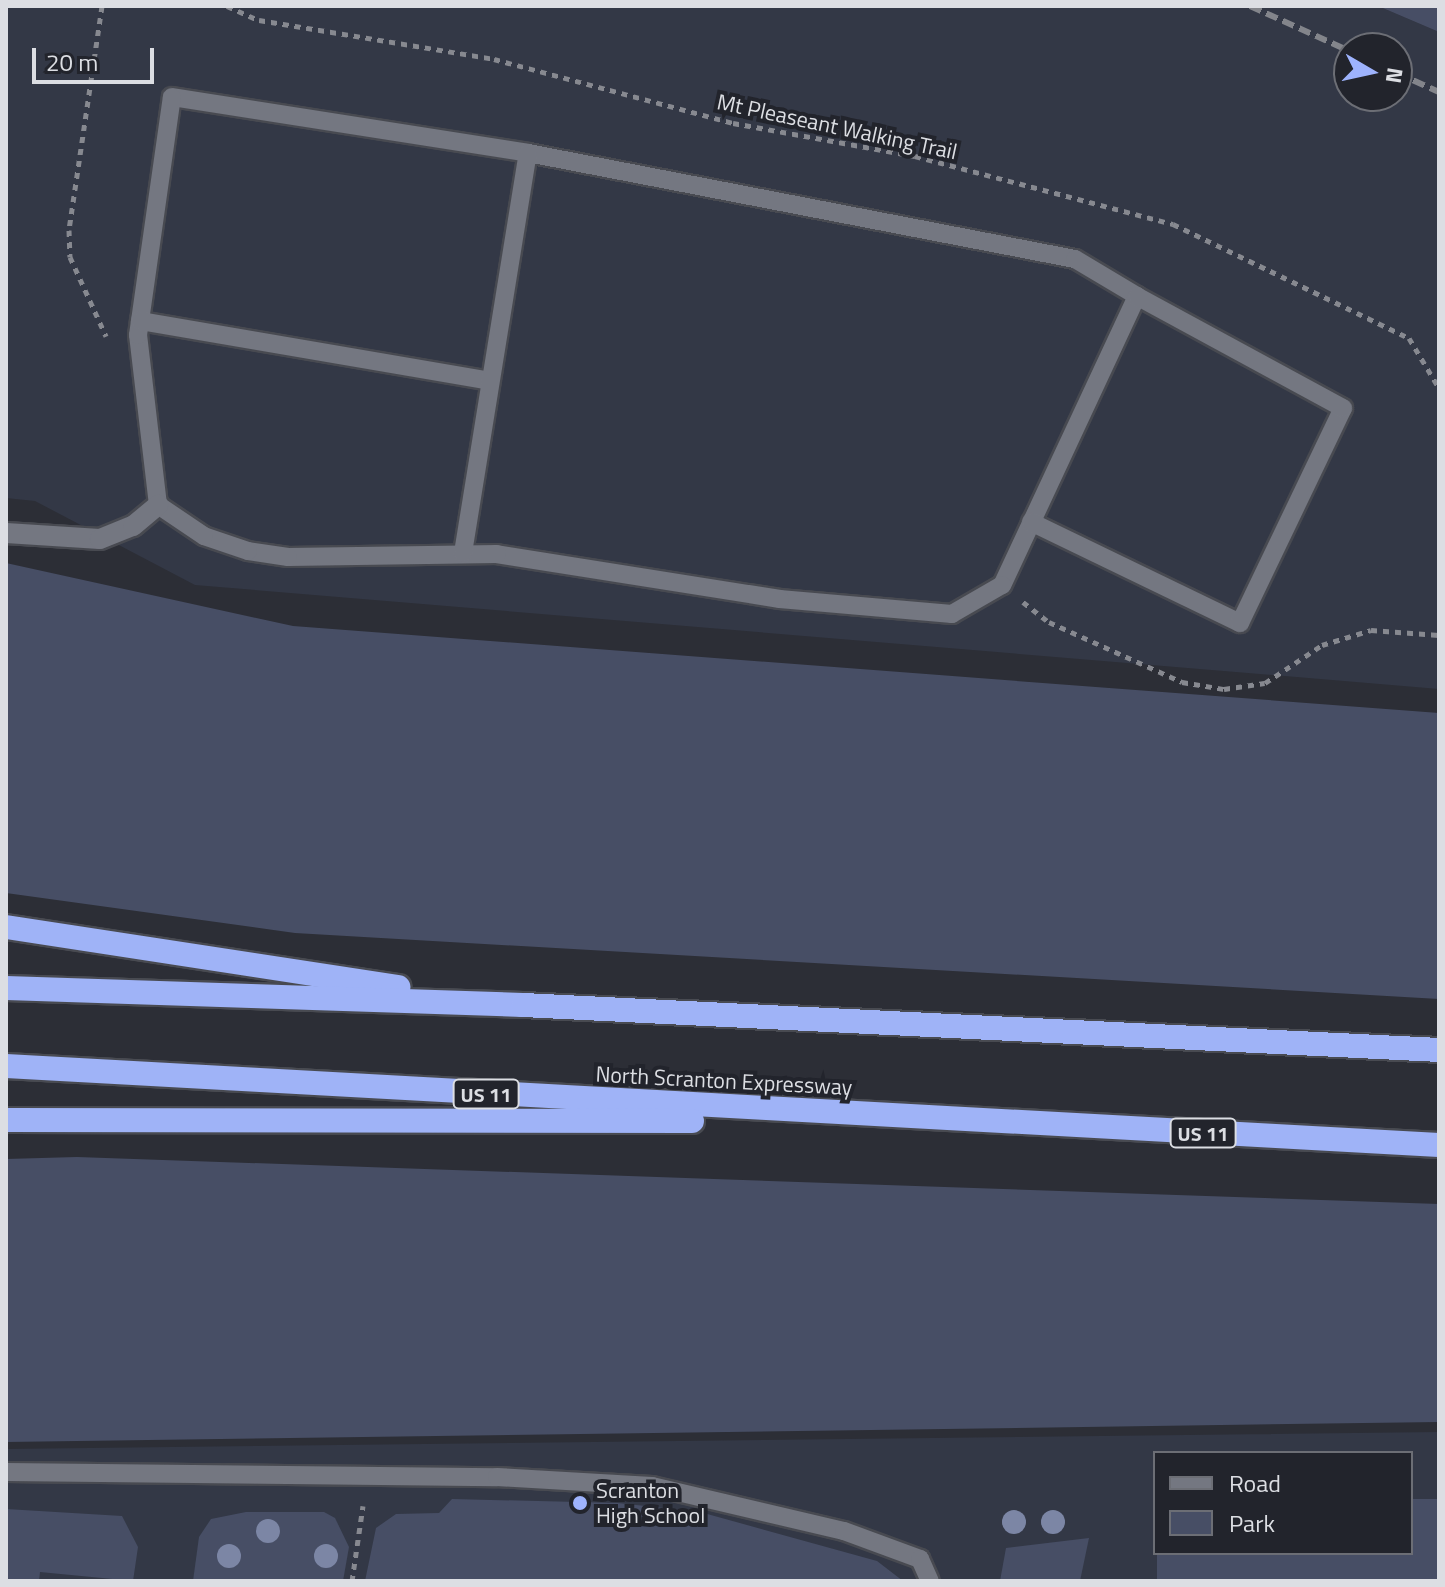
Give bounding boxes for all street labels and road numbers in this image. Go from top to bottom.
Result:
street label: Mt Pleaseant Walking Trail [715,89,959,165]
street label: North Scranton Expressway [595,1061,853,1101]
road number: US 11 [452,1078,520,1110]
road number: US 11 [1169,1117,1237,1149]

